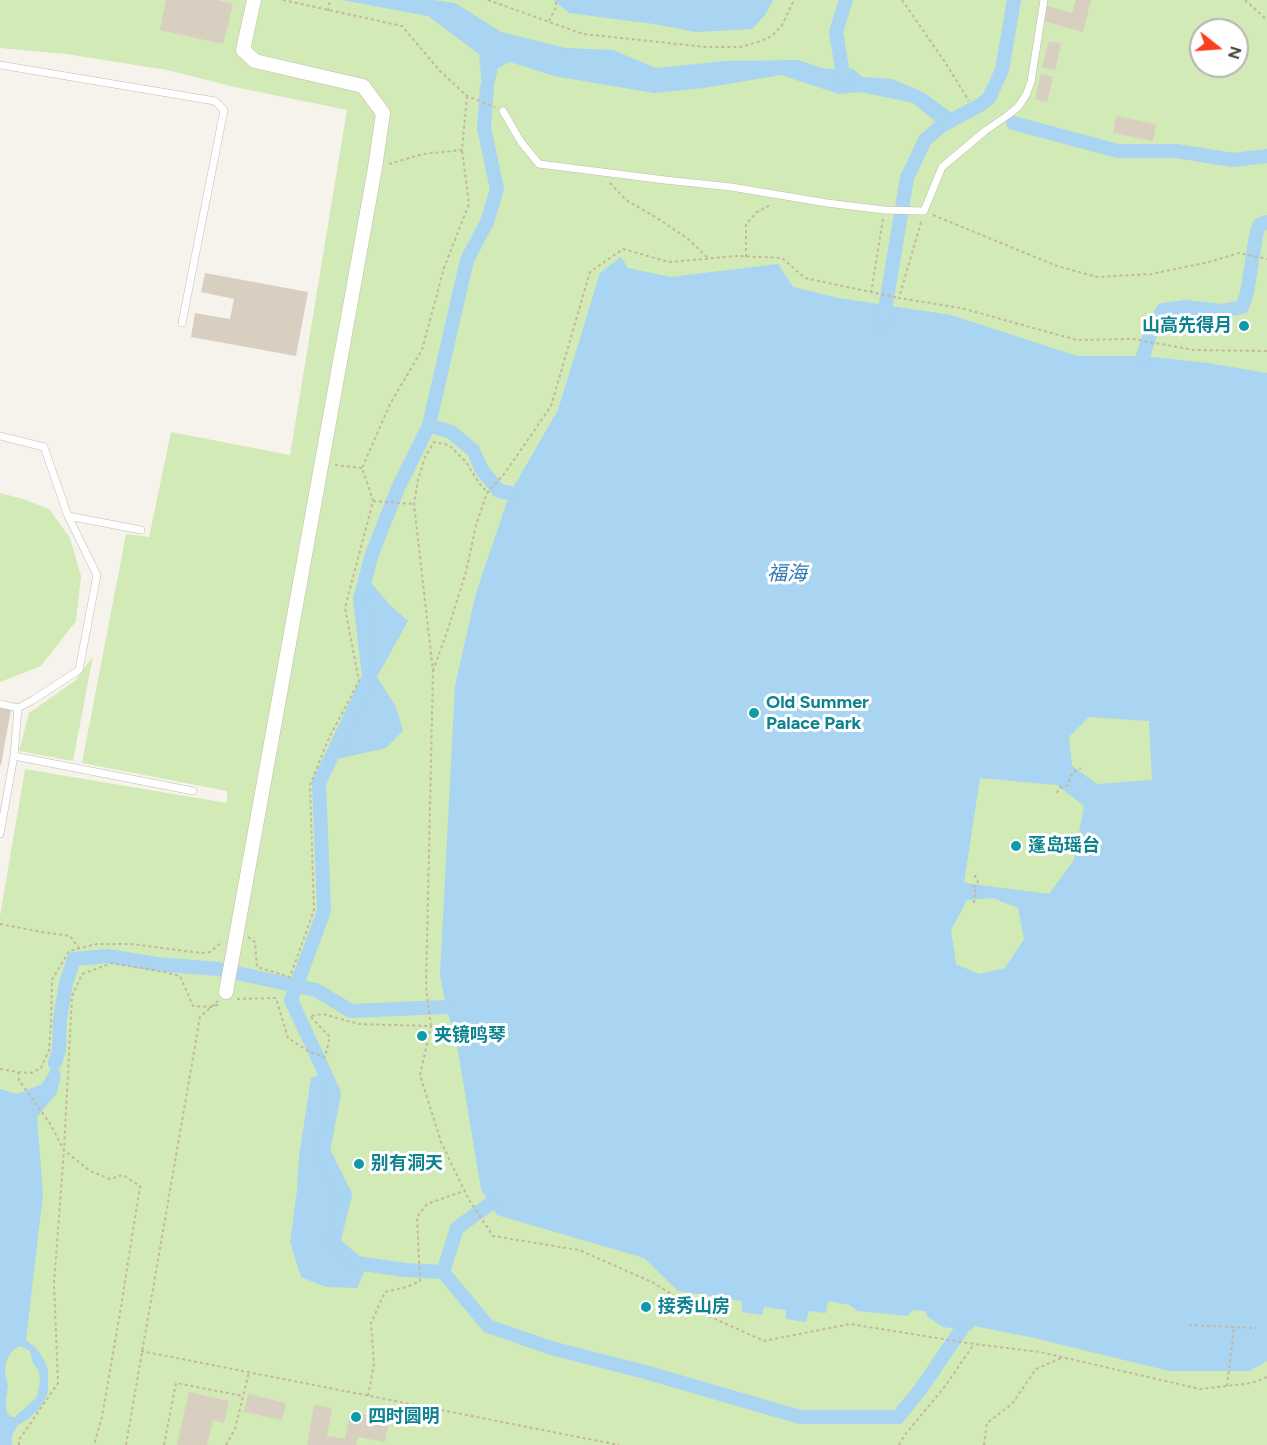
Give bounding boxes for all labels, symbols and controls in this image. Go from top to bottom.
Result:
north arrow [1189,18,1249,78]
text: N [1224,44,1246,62]
place label: 山高先得月 [1142,315,1232,337]
marker: 山高先得月 [1237,319,1251,333]
water label: 福海 [767,562,807,586]
place label: Old Summer Palace Park [766,692,869,734]
marker: Old Summer Palace Park [747,706,761,720]
place label: 蓬岛瑶台 [1028,835,1100,857]
marker: 蓬岛瑶台 [1009,839,1023,853]
place label: 夹镜鸣琴 [434,1025,506,1047]
marker: 夹镜鸣琴 [415,1029,429,1043]
place label: 别有洞天 [371,1153,443,1175]
marker: 别有洞天 [352,1157,366,1171]
place label: 接秀山房 [658,1296,730,1318]
marker: 接秀山房 [639,1300,653,1314]
place label: 四时圆明 [368,1406,440,1428]
marker: 四时圆明 [349,1410,363,1424]

